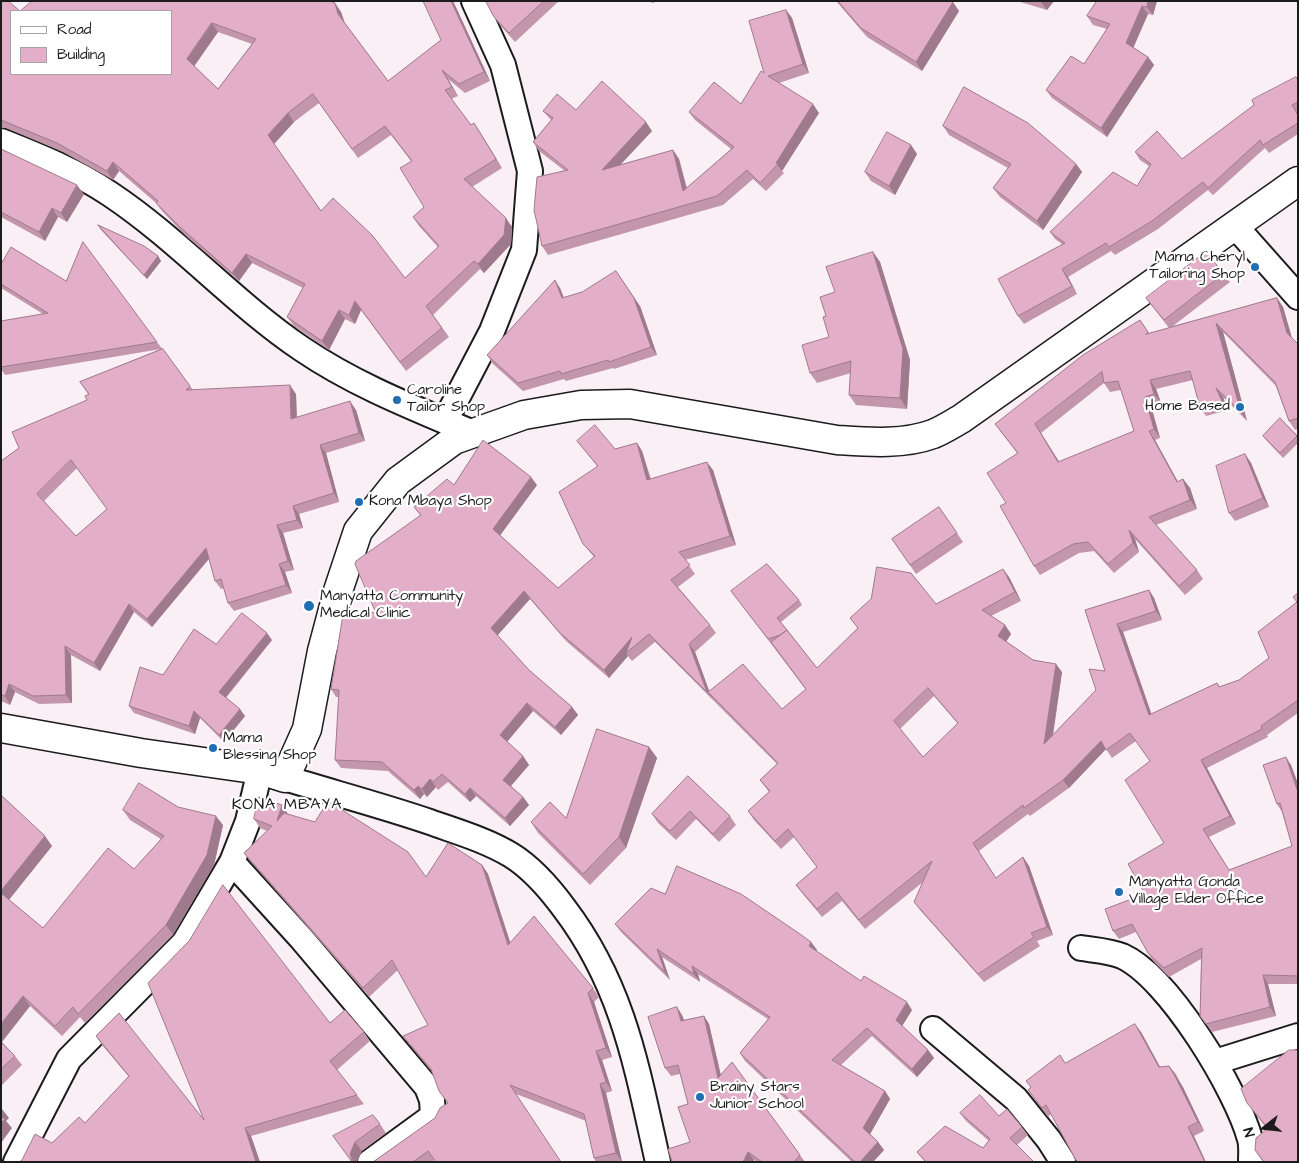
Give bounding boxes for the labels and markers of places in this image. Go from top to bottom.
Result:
place label: Mama Cheryl Tailoring Shop [1149,249,1245,284]
marker: Mama Cheryl Tailoring Shop [1249,261,1261,273]
place label: Caroline Tailor Shop [407,382,485,417]
marker: Caroline Tailor Shop [391,394,403,406]
place label: Home Based [1145,398,1230,416]
marker: Home Based [1234,401,1246,413]
place label: Kona Mbaya Shop [369,493,492,511]
marker: Kona Mbaya Shop [353,496,365,508]
place label: Manyatta Community Medical Clinic [320,588,463,623]
marker: Manyatta Community Medical Clinic [302,599,316,613]
place label: Mama Blessing Shop [223,730,317,765]
marker: Mama Blessing Shop [207,742,219,754]
place label: Manyatta Gonda Village Elder Office [1129,874,1264,909]
marker: Manyatta Gonda Village Elder Office [1113,886,1125,898]
place label: Brainy Stars Junior School [710,1079,804,1114]
marker: Brainy Stars Junior School [694,1091,706,1103]

